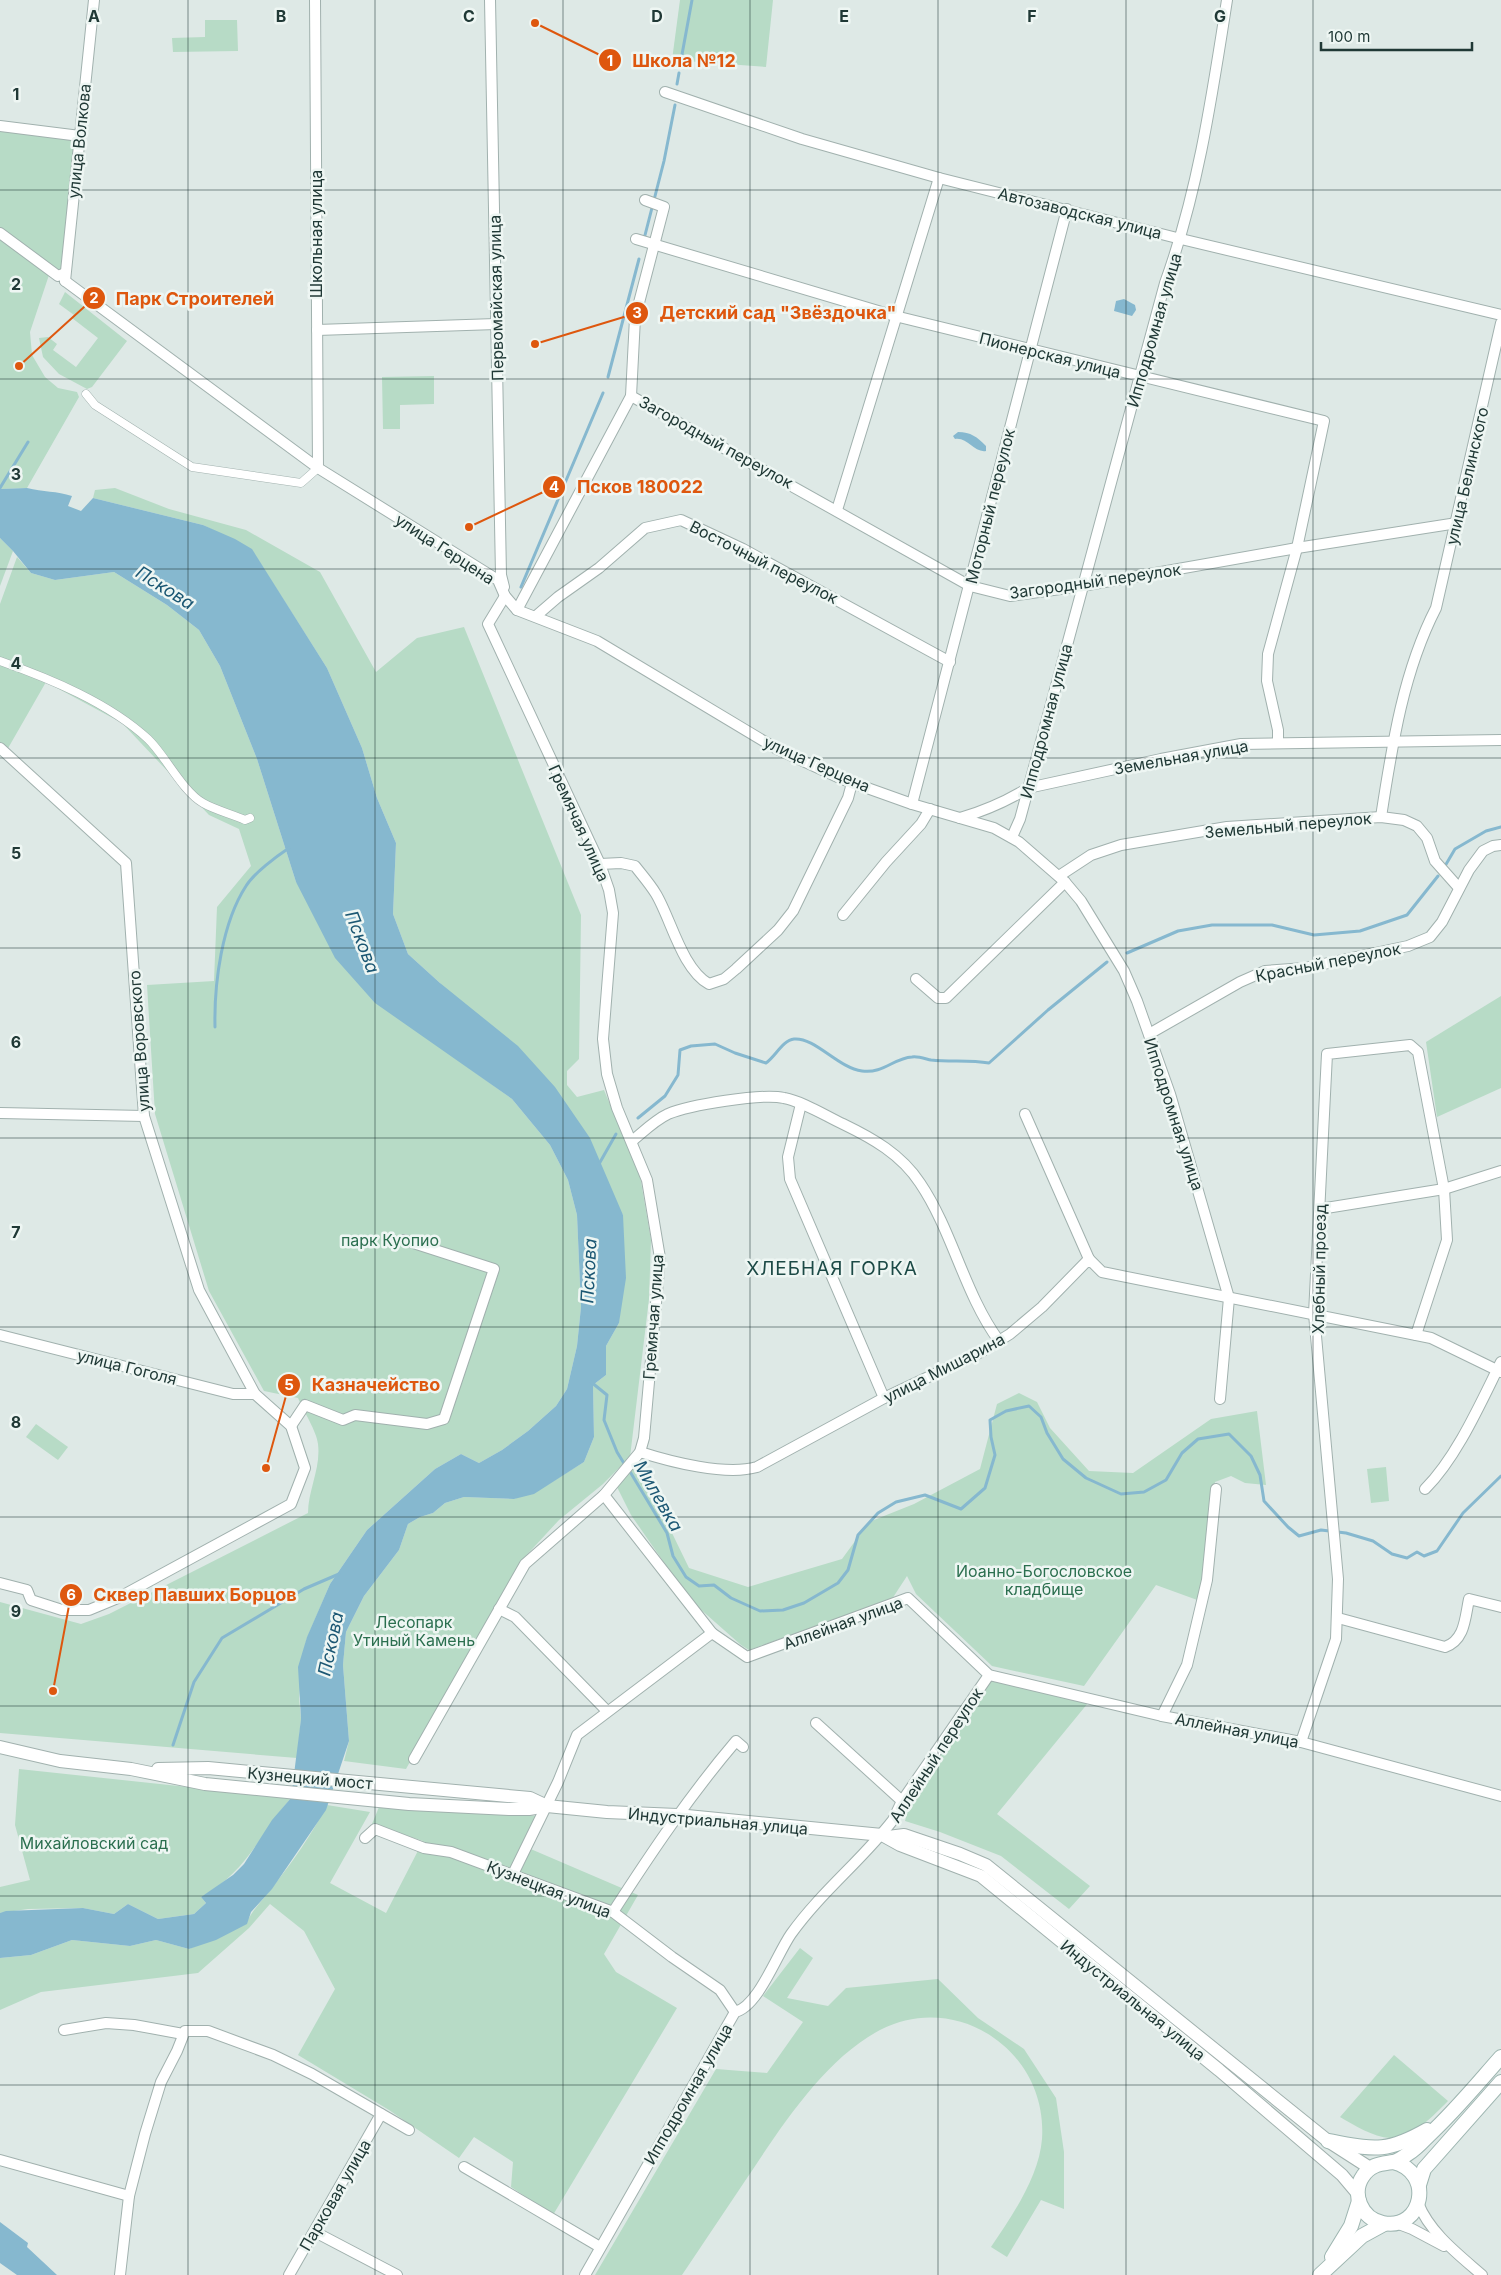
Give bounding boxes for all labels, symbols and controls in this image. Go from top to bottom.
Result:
text: A [88,6,100,26]
text: B [276,6,286,26]
text: C [463,6,475,26]
text: D [651,6,663,26]
text: E [839,6,849,26]
text: F [1027,6,1037,26]
text: G [1214,6,1226,26]
scale bar [1321,20,1472,52]
text: 100 m [1328,27,1370,46]
callout: Школа №12 [597,44,746,77]
text: Школа №12 [632,50,736,71]
text: 1 [607,51,613,70]
street label: улица Волкова [63,83,95,199]
text: 1 [13,84,19,104]
street label: Школьная улица [306,170,326,298]
street label: Автозаводская улица [996,183,1164,243]
street label: Первомайская улица [485,215,507,381]
street label: Ипподромная улица [1122,251,1186,409]
text: 2 [11,274,21,294]
callout: Парк Строителей [81,282,285,315]
text: 2 [89,288,99,307]
text: Парк Строителей [116,288,274,309]
callout: Детский сад "Звёздочка" [625,296,907,329]
text: Детский сад "Звёздочка" [660,302,896,323]
text: 3 [632,303,642,322]
street label: Пионерская улица [977,328,1123,382]
street label: Загородный переулок [635,391,797,493]
street label: улица Белинского [1441,405,1493,547]
street label: Моторный переулок [961,426,1019,586]
text: 3 [11,464,21,484]
callout: Псков 180022 [542,470,713,503]
text: Псков 180022 [577,476,703,497]
text: 4 [549,477,559,496]
street label: улица Герцена [392,509,498,589]
street label: Восточный переулок [686,516,842,608]
street label: Загородный переулок [1008,559,1182,603]
water label: Пскова [132,561,198,614]
street label: Ипподромная улица [1016,641,1076,801]
text: 4 [11,653,22,673]
street label: улица Герцена [761,732,873,796]
street label: Земельная улица [1112,735,1250,779]
street label: Гремячая улица [544,762,614,884]
street label: Земельный переулок [1204,808,1373,842]
text: 5 [11,843,21,863]
water label: Пскова [341,908,384,976]
street label: Красный переулок [1254,938,1403,986]
street label: улица Воровского [124,970,154,1112]
text: 6 [11,1032,21,1052]
street label: Ипподромная улица [1140,1035,1208,1193]
street label: Хлебный проезд [1308,1204,1330,1334]
text: 7 [11,1222,21,1242]
park label: парк Куопио [341,1230,439,1250]
water label: Пскова [576,1238,601,1304]
street label: Гремячая улица [639,1254,667,1380]
district label: ХЛЕБНАЯ ГОРКА [746,1257,918,1280]
street label: улица Мишарина [880,1329,1008,1407]
street label: улица Гоголя [75,1345,179,1389]
callout: Казначейство [277,1368,450,1401]
text: Казначейство [312,1374,440,1395]
text: 5 [284,1375,294,1394]
text: 8 [11,1412,21,1432]
water label: Милевка [630,1456,687,1535]
park label: Иоанно-Богословское кладбище [956,1561,1132,1599]
callout: Сквер Павших Борцов [59,1578,307,1611]
text: Сквер Павших Борцов [93,1584,297,1605]
text: 6 [66,1585,76,1604]
street label: Аллейная улица [781,1592,905,1654]
text: 9 [11,1601,21,1621]
water label: Пскова [313,1610,348,1678]
park label: Лесопарк Утиный Камень [353,1612,475,1650]
street label: Аллейный переулок [885,1684,987,1826]
street label: Аллейная улица [1173,1708,1301,1752]
street label: Кузнецкий мост [247,1763,374,1793]
street label: Индустриальная улица [627,1803,809,1839]
park label: Михайловский сад [20,1833,168,1853]
street label: Кузнецкая улица [484,1856,614,1922]
street label: Индустриальная улица [1056,1935,1210,2065]
street label: Ипподромная улица [639,2020,737,2168]
street label: Парковая улица [295,2136,375,2254]

